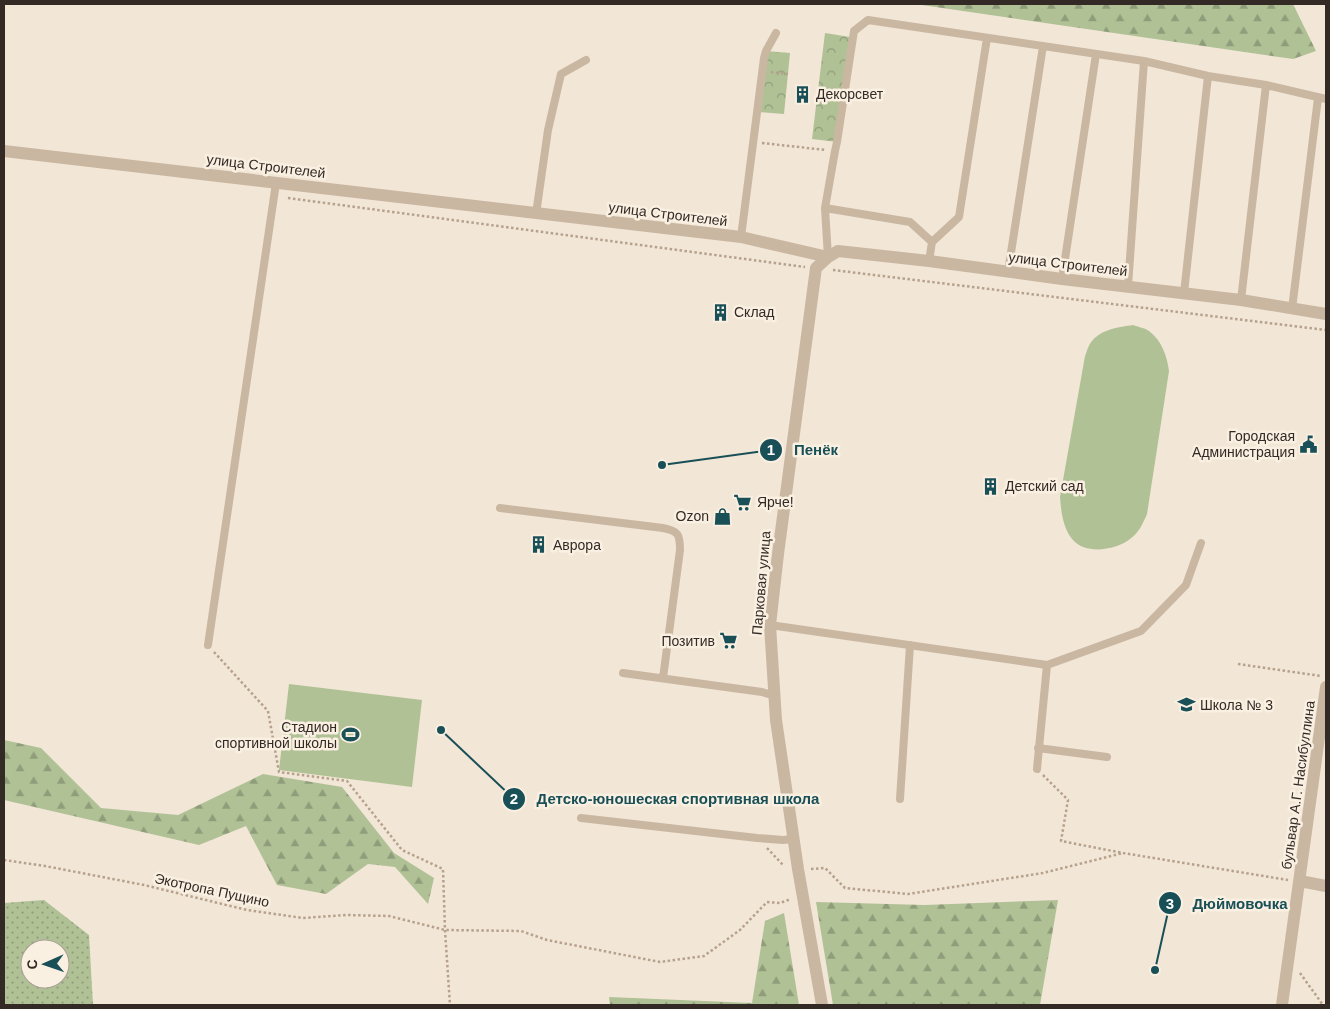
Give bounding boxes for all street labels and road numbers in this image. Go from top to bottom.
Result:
street label: улица Строителей [206,151,326,181]
street label: улица Строителей [608,199,728,229]
street label: улица Строителей [1008,249,1128,279]
street label: Парковая улица [748,530,774,636]
street label: бульвар А.Г. Насибуллина [1278,699,1318,870]
street label: Экотропа Пущино [153,870,271,910]

